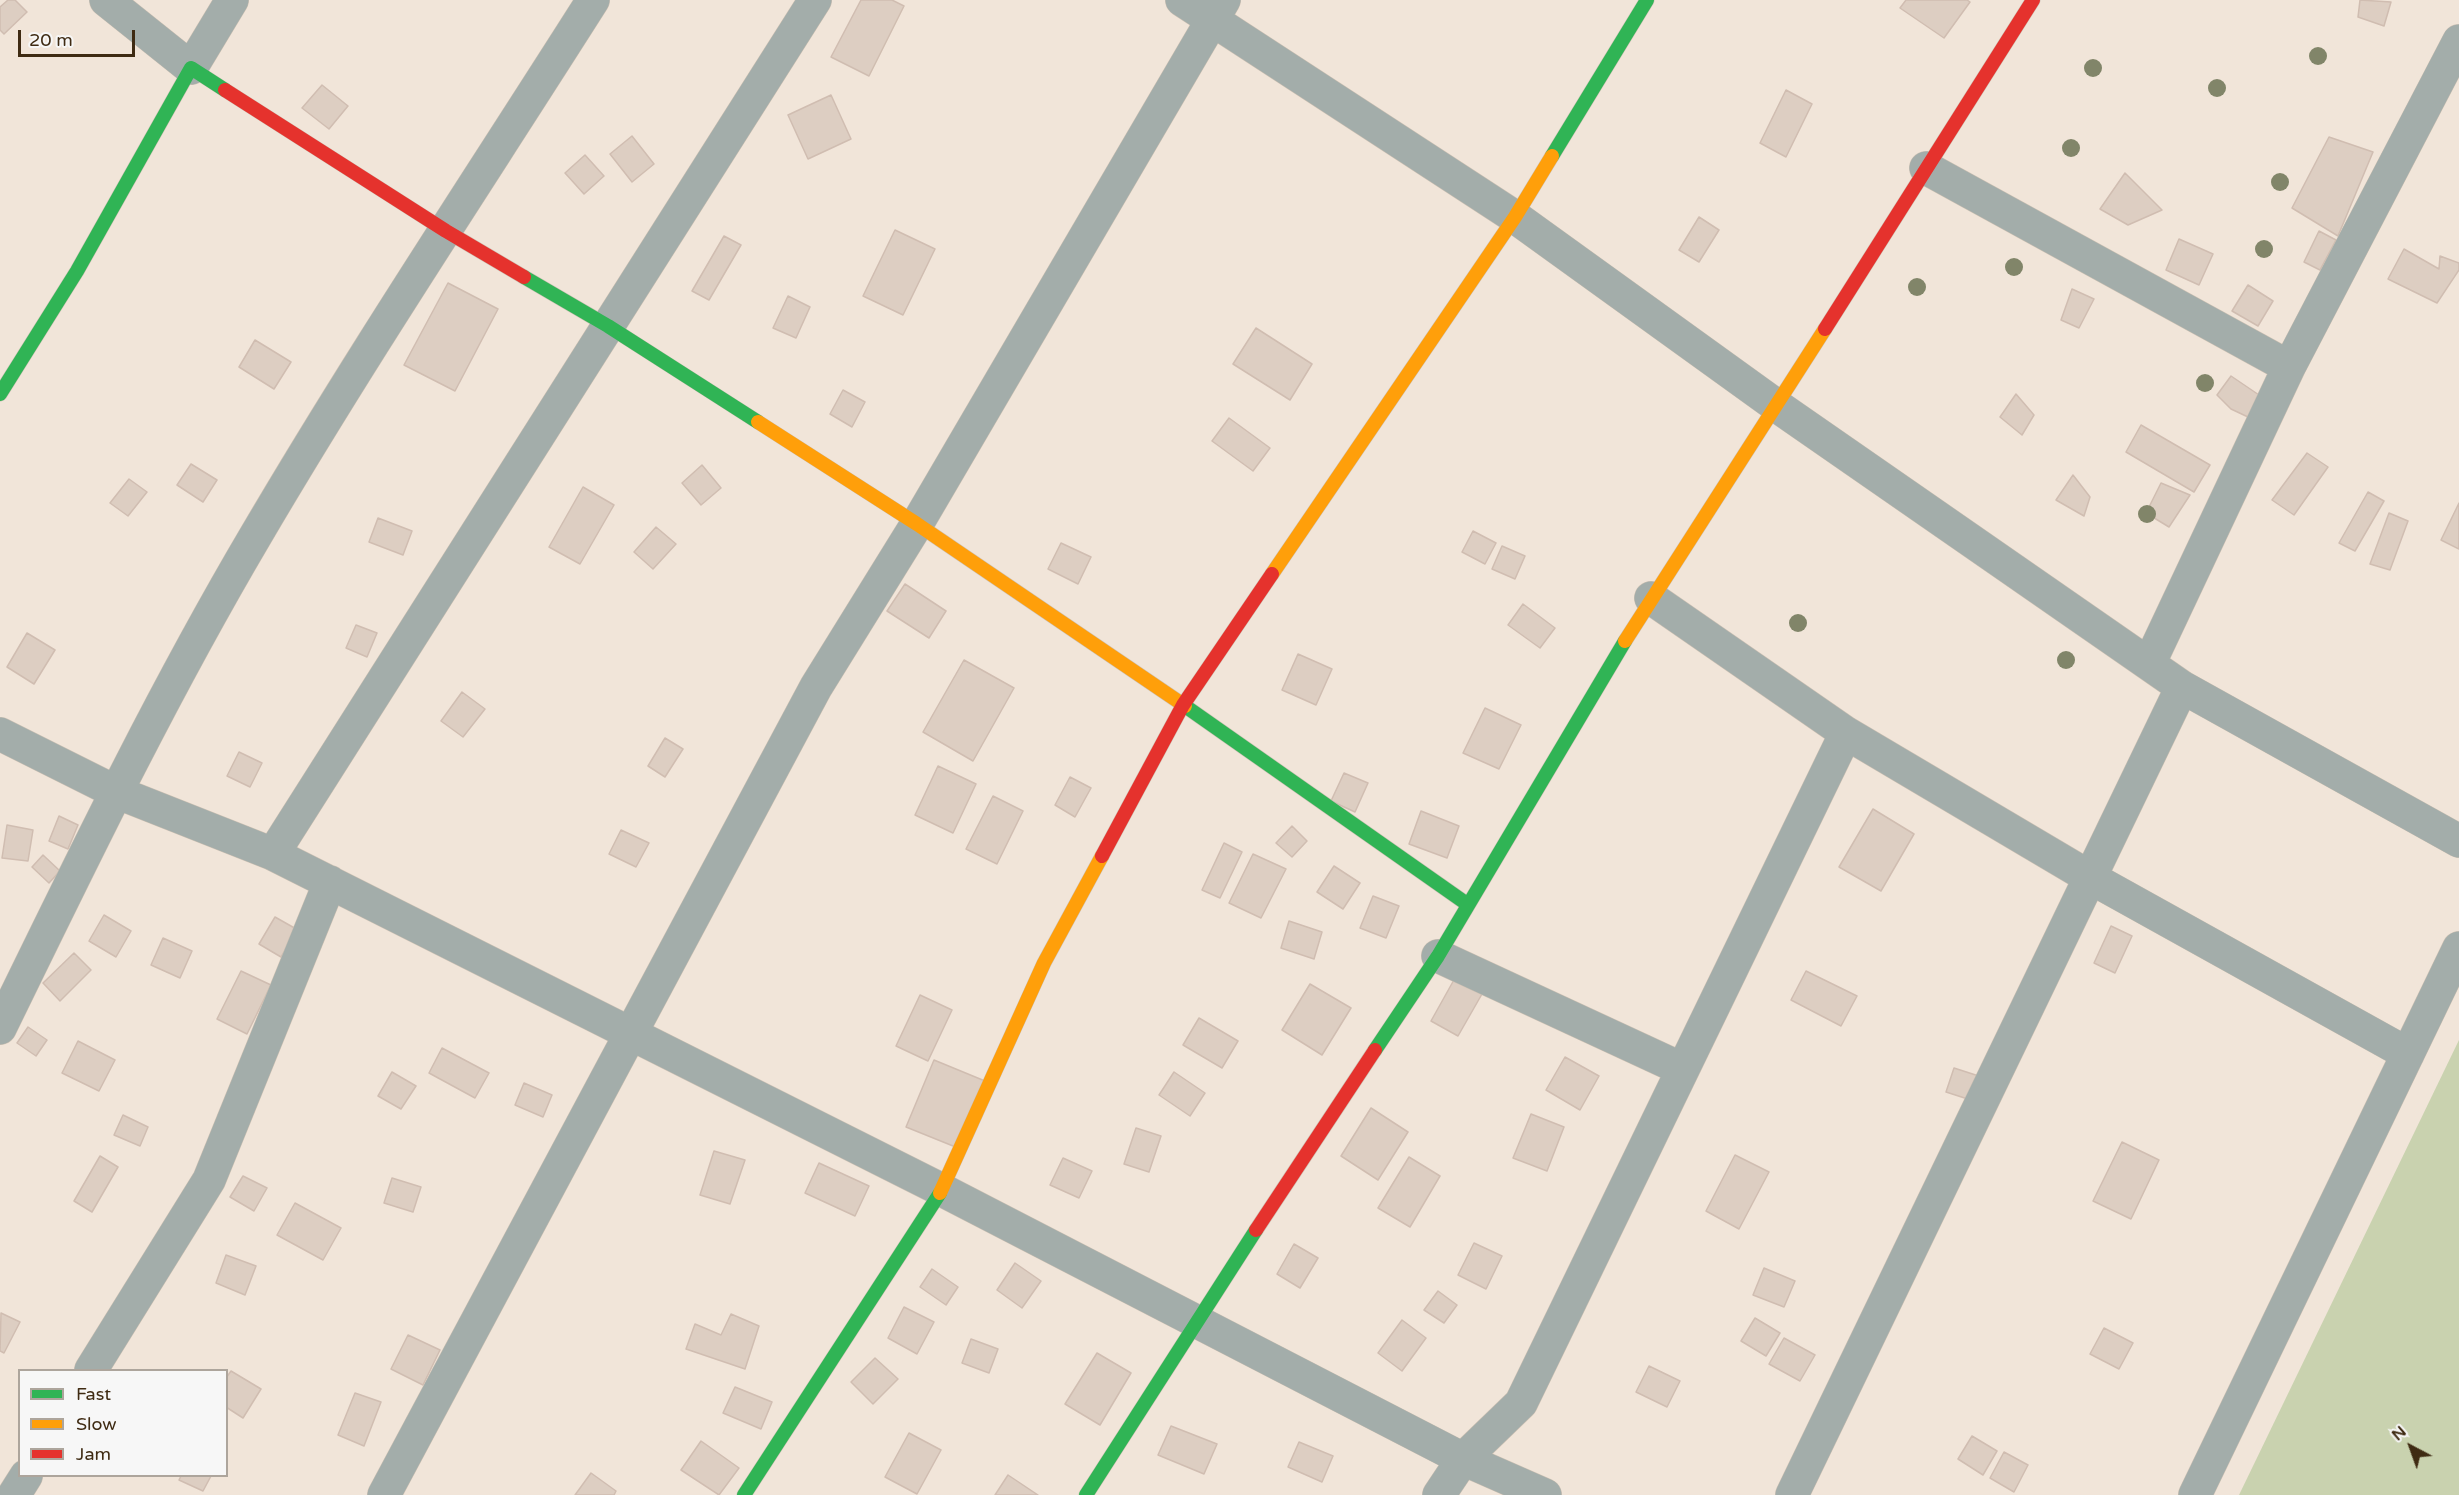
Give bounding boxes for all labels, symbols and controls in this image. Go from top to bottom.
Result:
scale bar [21,18,138,56]
text: 20 m [29,29,73,51]
legend [18,1369,228,1477]
text: Fast [76,1383,111,1405]
text: Slow [76,1413,117,1435]
north arrow [2381,1417,2441,1477]
text: N [2388,1422,2411,1445]
text: Jam [76,1443,111,1465]

